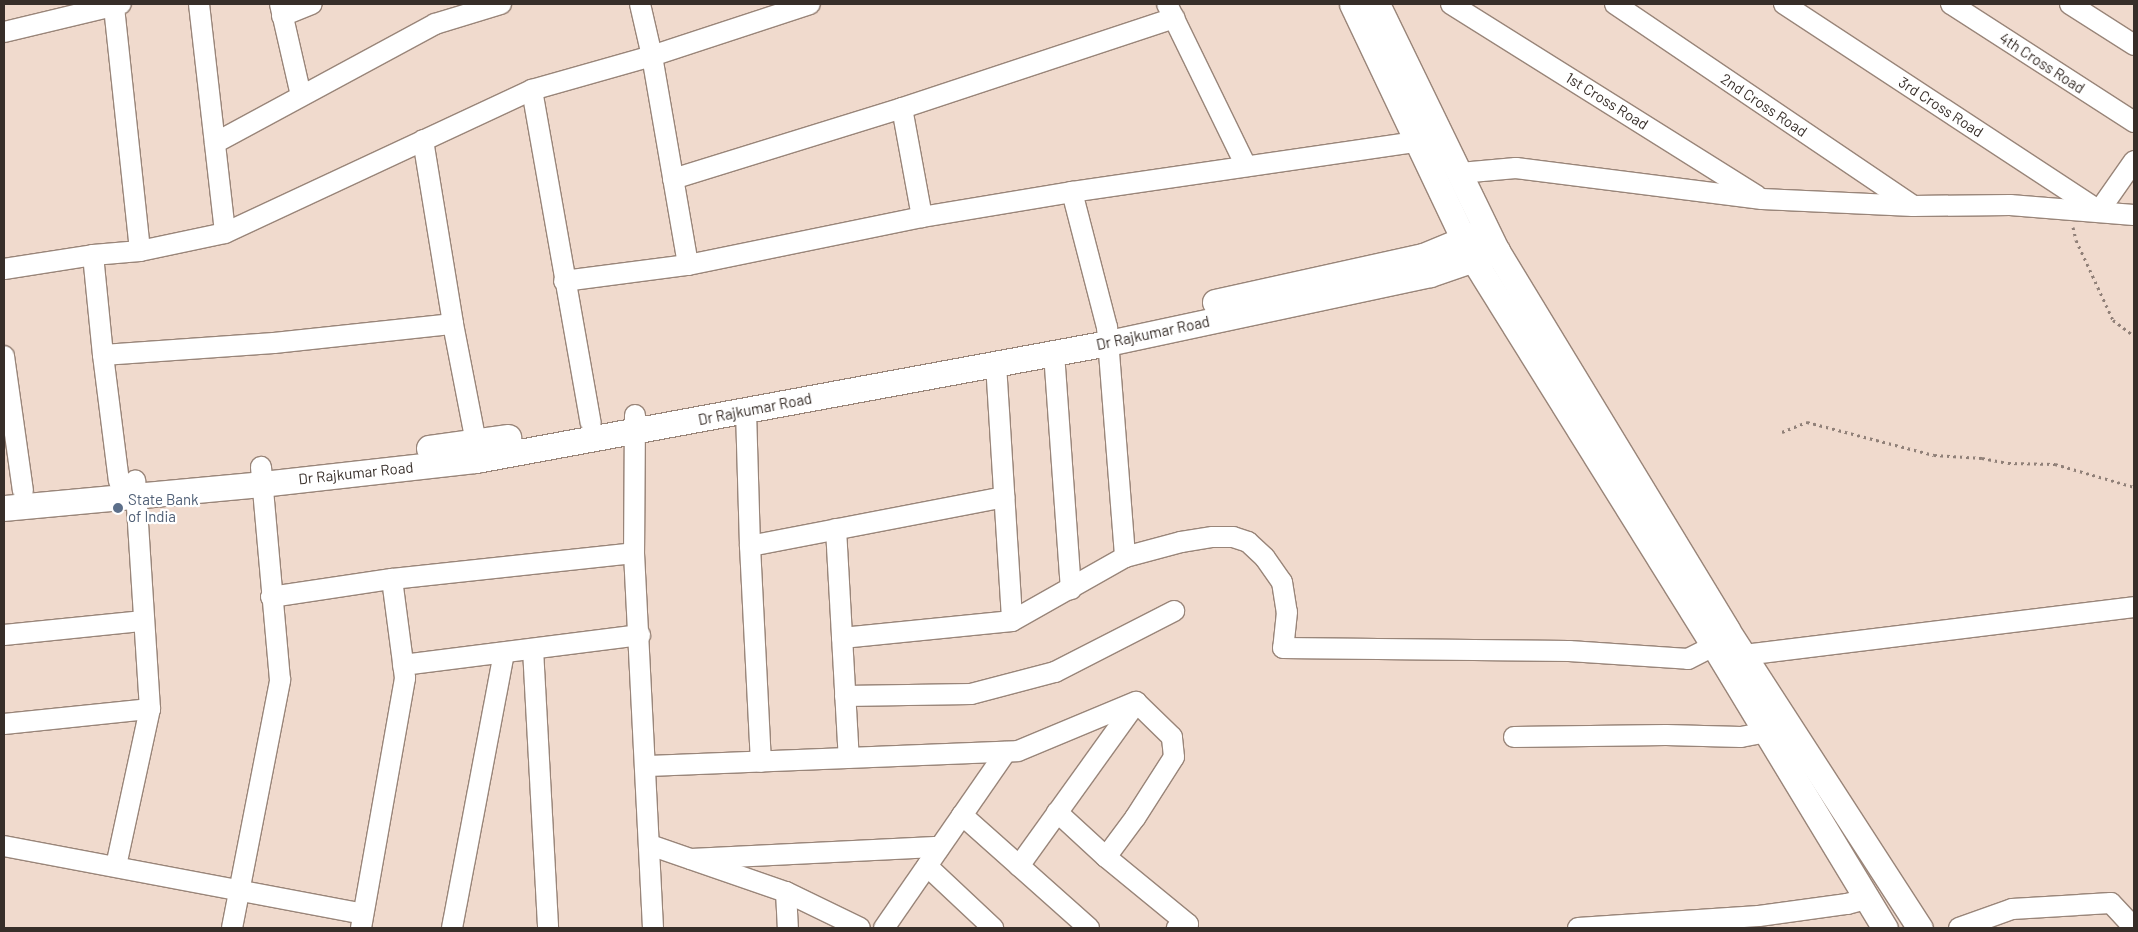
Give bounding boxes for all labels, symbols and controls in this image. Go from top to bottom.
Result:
street label: 4th Cross Road [1996,29,2088,97]
street label: 1st Cross Road [1562,68,1652,134]
street label: 2nd Cross Road [1717,70,1811,140]
street label: 3rd Cross Road [1895,73,1987,141]
street label: Dr Rajkumar Road [1095,312,1211,354]
street label: Dr Rajkumar Road [697,389,813,429]
street label: Dr Rajkumar Road [298,458,414,488]
place label: State Bank of India [128,490,199,525]
marker: State Bank of India [112,502,124,514]

